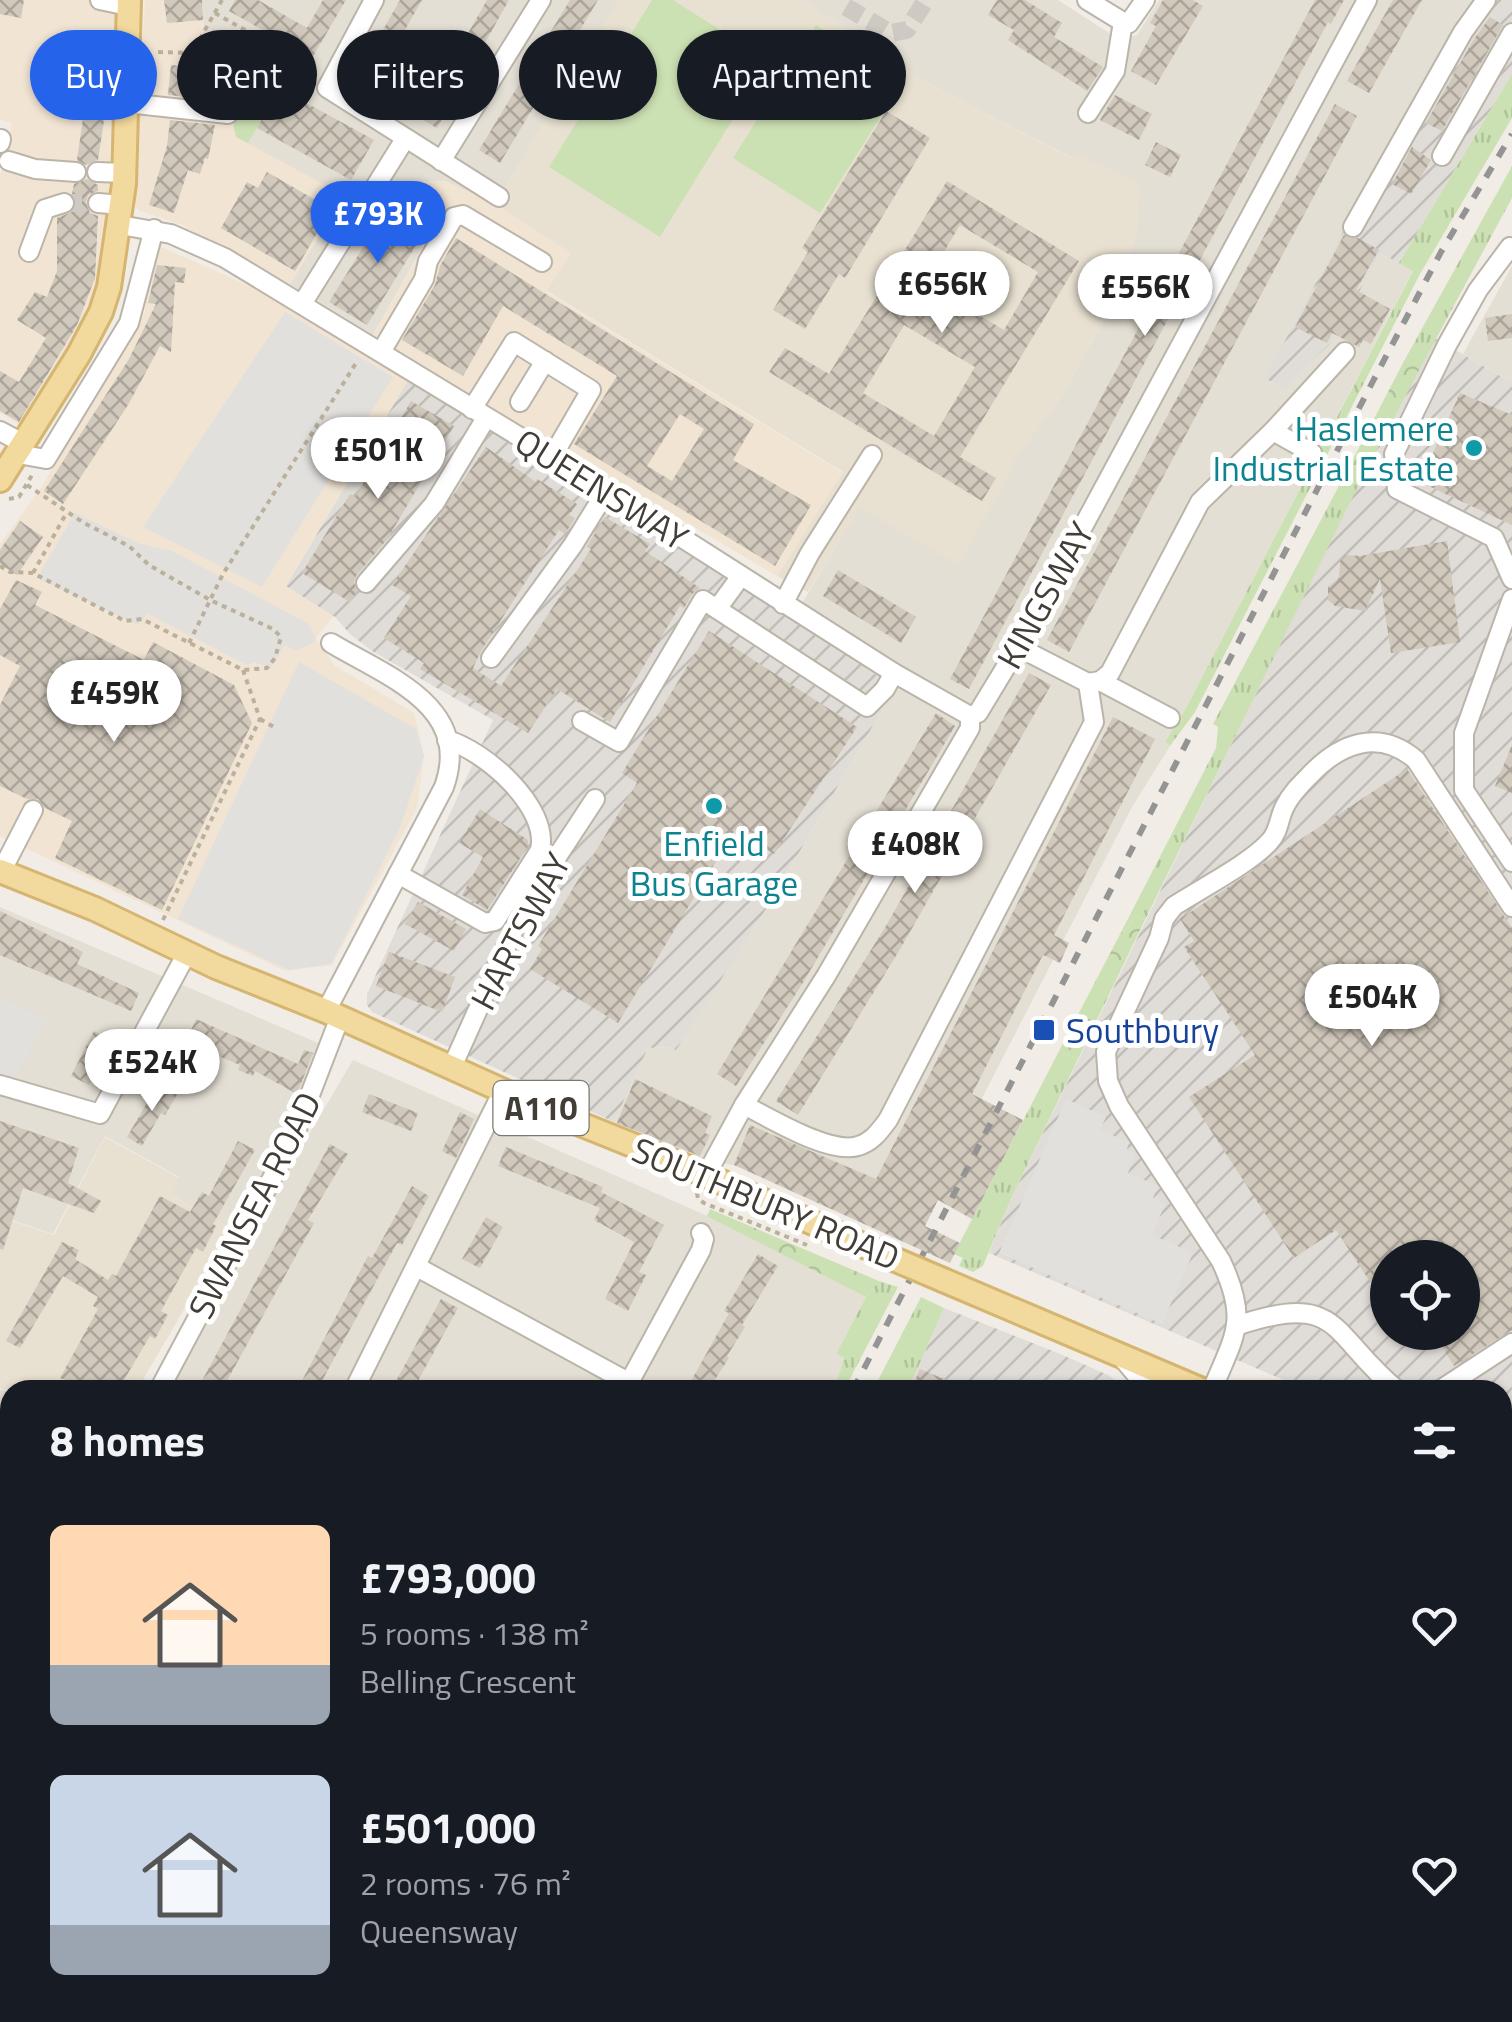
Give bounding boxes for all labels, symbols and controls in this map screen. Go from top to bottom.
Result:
chip: Buy [30,30,157,120]
chip: Rent [177,30,317,120]
chip: Filters [337,30,499,120]
chip: New [519,30,657,120]
chip: Apartment [677,30,906,120]
pin: £793K [308,181,448,266]
text: £793K [333,189,423,237]
pin: £656K [872,251,1012,336]
pin: £556K [1075,254,1215,339]
text: £656K [897,259,987,307]
text: £556K [1100,262,1190,310]
place label: Haslemere Industrial Estate [1212,401,1454,495]
street label: QUEENSWAY [505,414,699,564]
pin: £501K [308,417,448,502]
text: £501K [333,425,423,473]
marker: Haslemere Industrial Estate [1463,437,1485,459]
street label: KINGSWAY [982,511,1108,678]
pin: £459K [44,660,184,745]
text: £459K [69,668,159,716]
marker: Enfield Bus Garage [703,795,725,817]
pin: £408K [845,811,985,896]
place label: Enfield Bus Garage [630,816,798,910]
text: £408K [870,819,960,867]
street label: HARTSWAY [456,843,584,1019]
pin: £504K [1302,964,1442,1049]
text: £504K [1327,972,1417,1020]
place label: Southbury [1066,1003,1219,1057]
marker: Southbury [1031,1017,1057,1043]
pin: £524K [82,1029,222,1114]
text: £524K [107,1037,197,1085]
road number: A110 [494,1081,588,1135]
street label: SWANSEA ROAD [174,1082,334,1328]
street label: SOUTHBURY ROAD [624,1122,908,1284]
map controls [1370,1240,1480,1350]
button: locate [1370,1240,1480,1350]
text: 8 homes [50,1408,205,1472]
icon: filters [1407,1413,1462,1468]
text: £793,000 [360,1545,536,1609]
icon: home [130,1565,250,1685]
icon: heart [1407,1598,1462,1653]
text: 5 rooms · 138 m² [360,1609,589,1657]
text: Belling Crescent [360,1657,576,1705]
text: £501,000 [360,1795,536,1859]
icon: home [130,1815,250,1935]
icon: heart [1407,1848,1462,1903]
text: 2 rooms · 76 m² [360,1859,571,1907]
text: Queensway [360,1907,518,1955]

